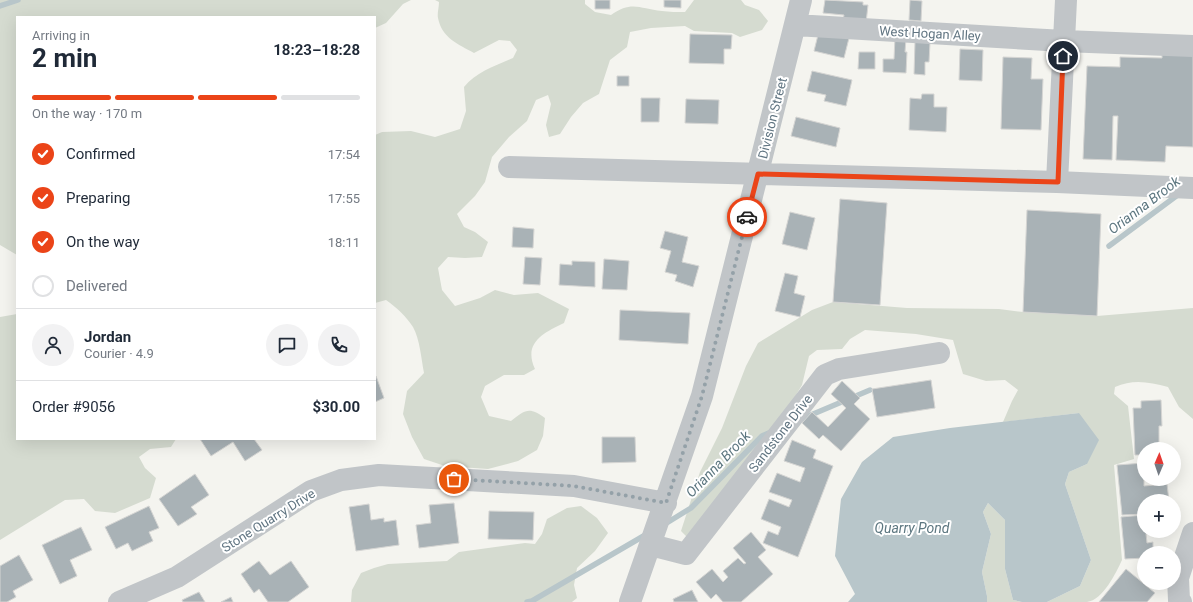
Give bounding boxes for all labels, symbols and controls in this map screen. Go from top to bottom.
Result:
street label: West Hogan Alley [879,23,981,44]
text: Arriving in [32,28,90,43]
pin [1046,39,1080,73]
text: 18:23–18:28 [273,41,360,59]
text: 2 min [32,43,97,73]
icon: home [1052,45,1074,67]
street label: Division Street [755,76,790,160]
text: On the way · 170 m [32,106,142,121]
icon: check [32,143,54,165]
text: Confirmed [66,145,136,163]
text: 17:54 [328,147,360,162]
water label: Orianna Brook [1105,172,1184,237]
icon: check [32,187,54,209]
text: Preparing [66,189,130,207]
text: 17:55 [328,191,360,206]
courier [727,197,767,237]
icon: car [736,206,758,228]
icon: check [32,231,54,253]
text: On the way [66,233,140,251]
text: 18:11 [328,235,360,250]
text: Delivered [66,277,128,295]
button: person [32,324,74,366]
button: chat [266,324,308,366]
button: phone [318,324,360,366]
text: Jordan [84,328,131,346]
text: Courier · 4.9 [84,346,154,361]
street label: Sandstone Drive [746,392,815,475]
text: Order #9056 [32,398,115,416]
text: $30.00 [313,398,360,416]
water label: Orianna Brook [682,427,754,500]
north arrow [1137,442,1181,486]
map controls [1137,442,1181,590]
pin [437,462,471,496]
icon: bag [443,468,465,490]
street label: Stone Quarry Drive [219,486,318,555]
button: + [1137,494,1181,538]
water label: Quarry Pond [875,520,950,536]
button: − [1137,546,1181,590]

